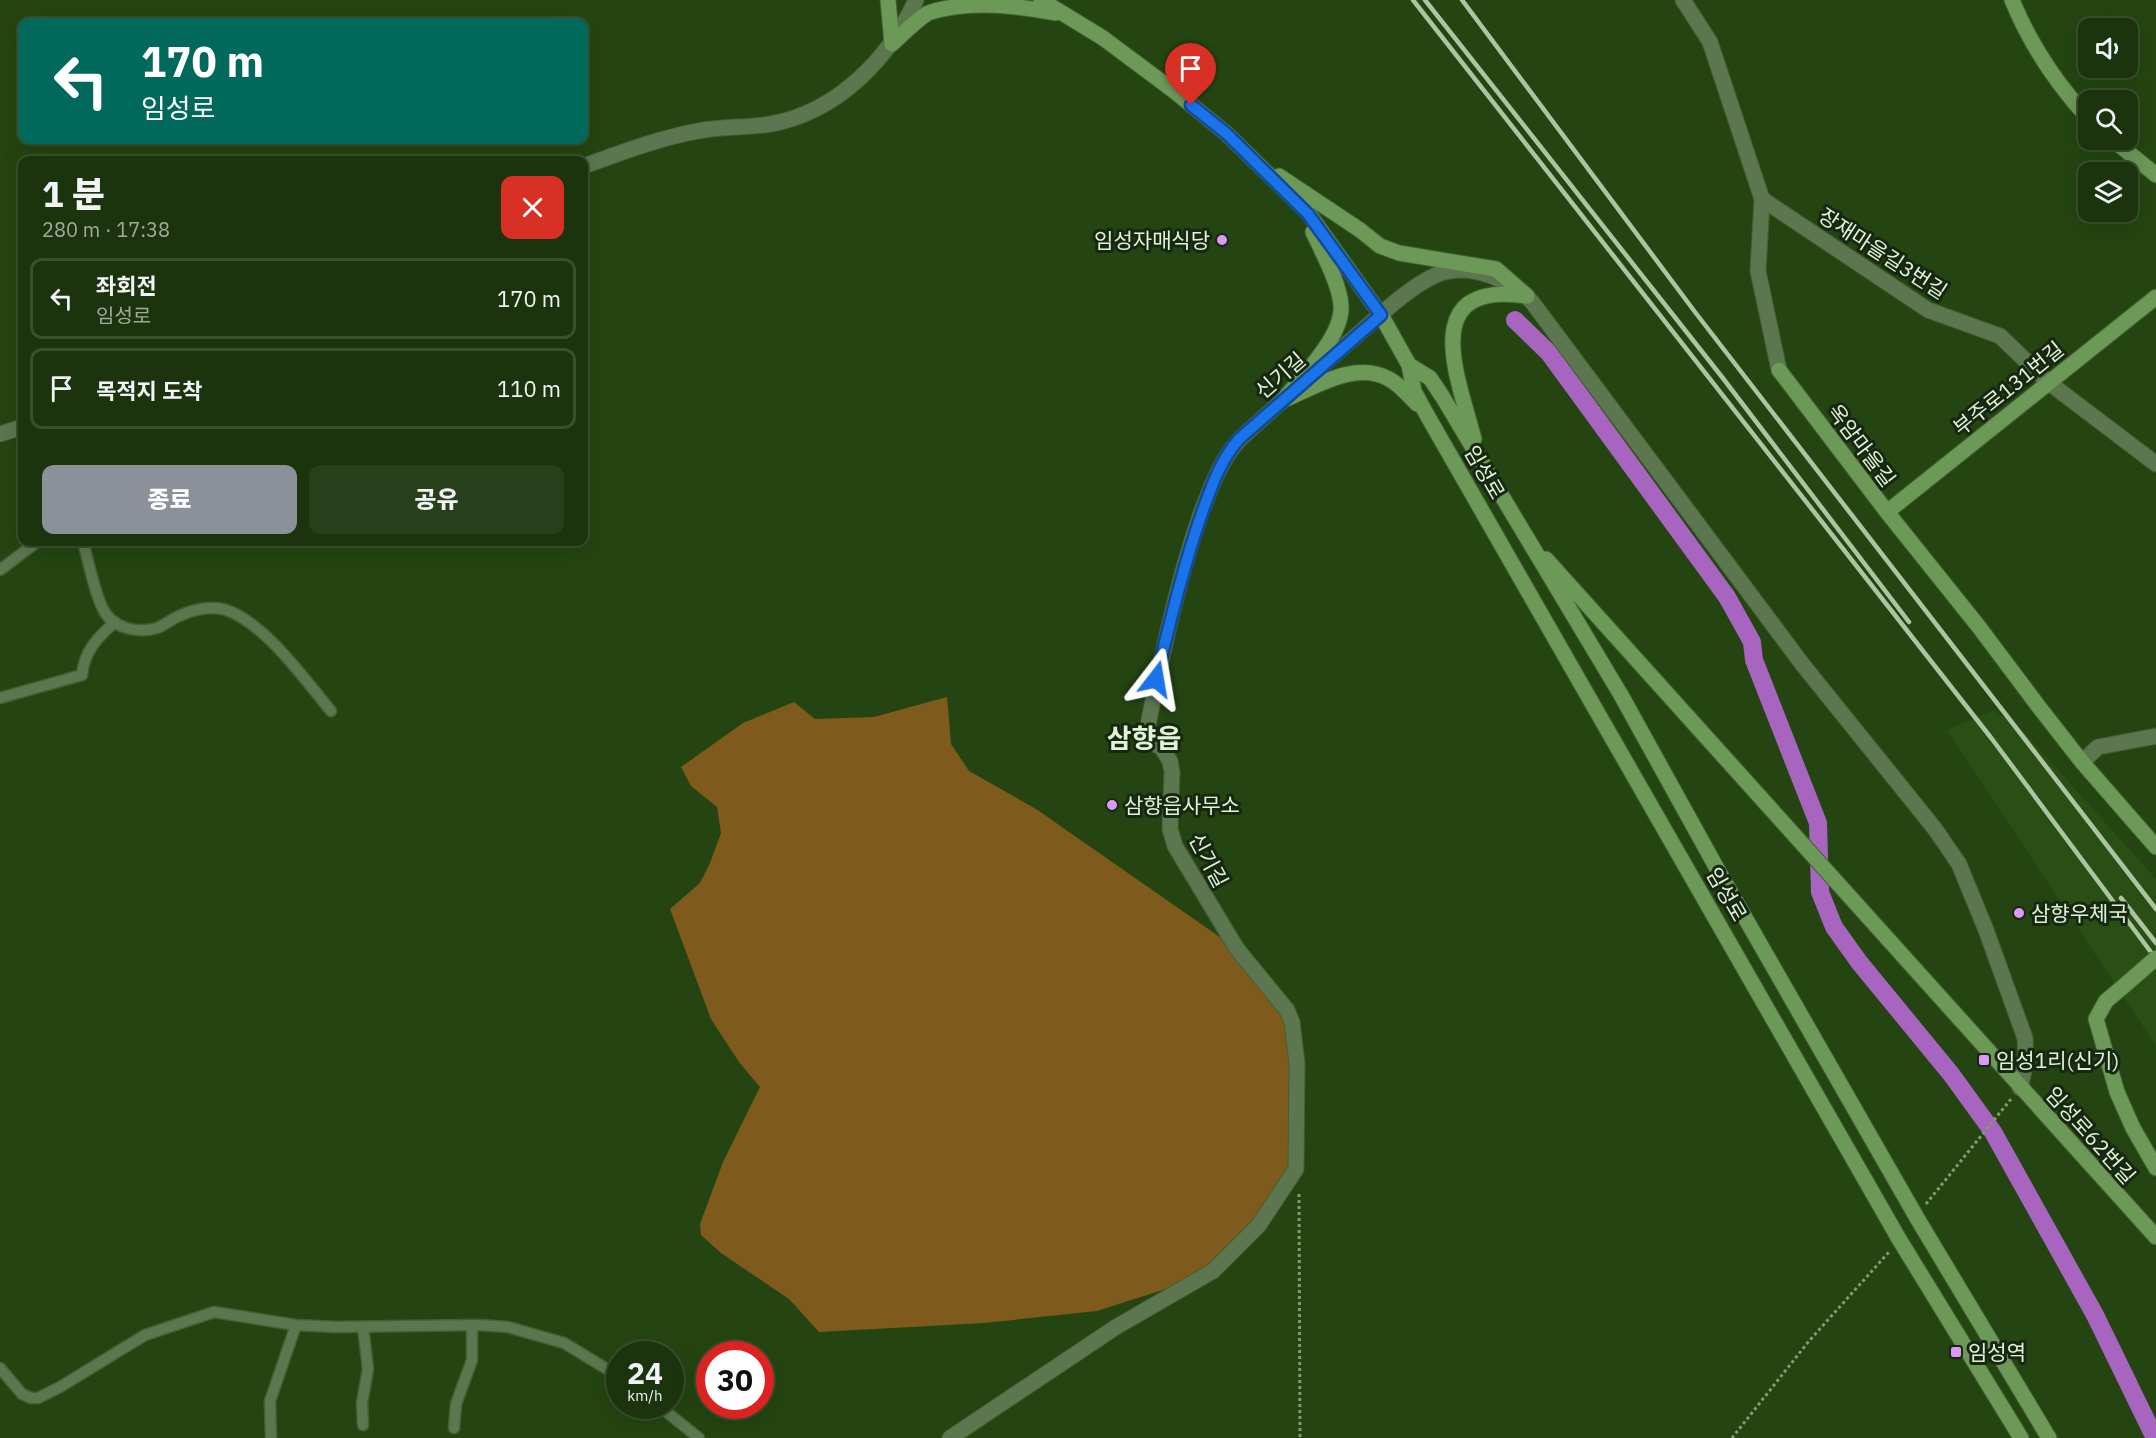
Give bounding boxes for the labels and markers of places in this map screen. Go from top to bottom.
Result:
pin [1165,43,1216,105]
place label: 임성자매식당 [1094,226,1210,254]
marker: 임성자매식당 [1215,233,1229,247]
place label: 삼향읍사무소 [1124,791,1240,819]
marker: 삼향읍사무소 [1105,798,1119,812]
place label: 삼향우체국 [2031,899,2128,927]
marker: 삼향우체국 [2012,906,2026,920]
place label: 임성1리(신기) [1996,1046,2119,1074]
marker: 임성1리(신기) [1977,1053,1991,1067]
place label: 임성역 [1968,1338,2026,1366]
marker: 임성역 [1949,1345,1963,1359]

